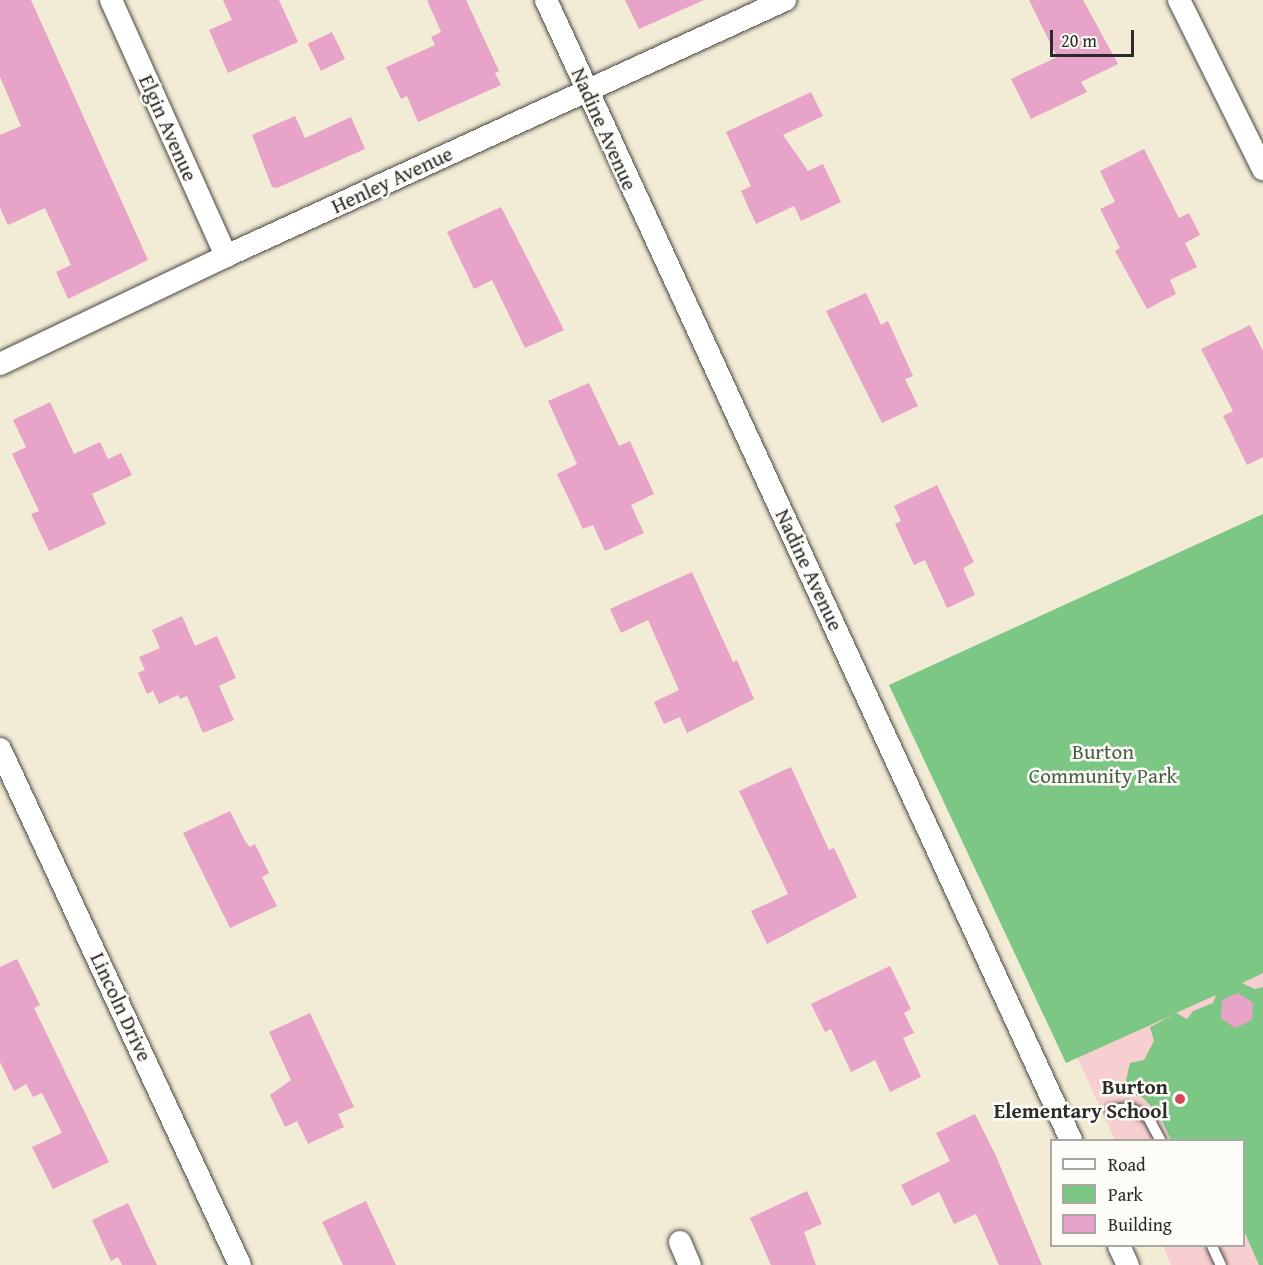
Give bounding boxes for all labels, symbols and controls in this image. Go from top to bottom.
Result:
scale bar [1053,18,1137,56]
text: 20 m [1061,27,1097,54]
street label: Nadine Avenue [566,64,642,194]
street label: Elgin Avenue [133,71,203,185]
street label: Henley Avenue [327,141,457,219]
street label: Nadine Avenue [770,505,848,635]
park label: Burton Community Park [1029,739,1177,789]
street label: Lincoln Drive [85,948,157,1066]
place label: Burton Elementary School [994,1074,1168,1124]
marker: Burton Elementary School [1173,1092,1187,1106]
legend [1050,1139,1245,1247]
text: Road [1108,1151,1146,1178]
text: Park [1108,1181,1143,1208]
text: Building [1108,1211,1172,1238]

